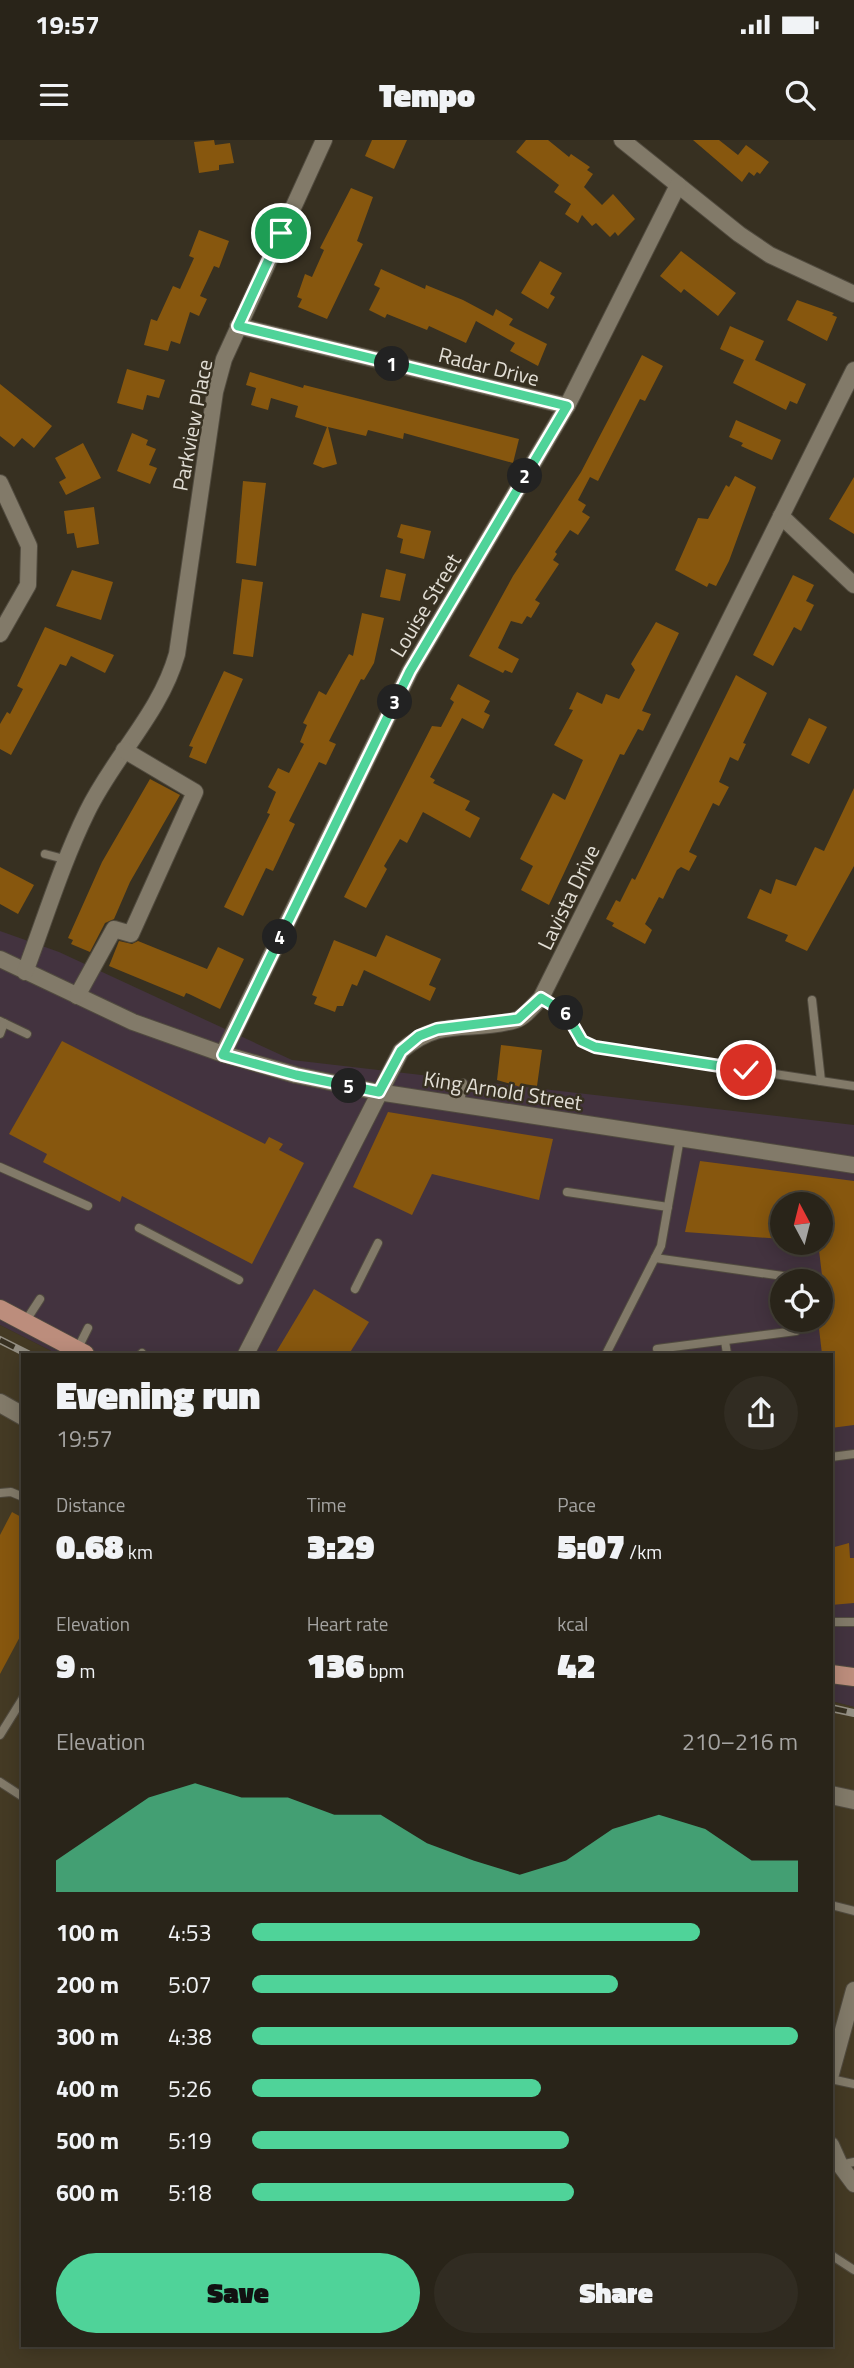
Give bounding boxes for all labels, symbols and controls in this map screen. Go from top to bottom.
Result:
text: 19:57 [35,5,100,44]
text: Tempo [379,71,475,119]
icon: menu [35,76,73,114]
icon: search [781,76,819,114]
pin [251,203,311,263]
icon: arrive [262,214,300,252]
street label: Radar Drive [435,338,543,394]
pin: 1 [374,346,410,382]
text: 1 [386,349,397,378]
street label: Parkview Place [164,356,220,494]
pin: 2 [508,458,542,494]
text: 2 [519,461,530,490]
street label: Louise Street [381,547,469,663]
pin: 3 [378,684,412,720]
text: 3 [389,687,400,716]
street label: Lavista Drive [529,839,607,955]
pin: 4 [262,920,298,954]
text: 4 [274,922,285,951]
pin: 6 [548,996,584,1030]
text: 6 [560,998,571,1027]
pin [716,1040,776,1100]
icon: check [727,1051,765,1089]
street label: King Arnold Street [421,1062,585,1118]
pin: 5 [332,1068,366,1104]
text: 5 [343,1071,354,1100]
north arrow [770,1192,833,1255]
map controls [770,1192,833,1332]
button: locate [770,1269,833,1332]
text: Evening run [56,1366,260,1424]
button: share [724,1376,798,1450]
text: 19:57 [56,1421,113,1456]
text: Distance [56,1490,125,1519]
text: Time [307,1490,346,1519]
text: Pace [557,1490,596,1519]
text: 0.68 [56,1519,124,1573]
text: 3:29 [307,1519,375,1573]
text: 5:07 [557,1519,625,1573]
text: km [124,1537,153,1566]
text: /km [625,1537,662,1566]
text: Elevation [56,1609,130,1638]
text: Heart rate [307,1609,388,1638]
text: kcal [557,1609,588,1638]
text: 9 [56,1638,75,1692]
text: 136 [307,1638,364,1692]
text: 42 [557,1638,596,1692]
text: m [75,1656,95,1685]
text: bpm [364,1656,405,1685]
text: Elevation [56,1724,145,1759]
text: 210–216 m [682,1724,798,1759]
text: 100 m [56,1915,119,1950]
text: 4:53 [168,1915,212,1950]
text: 200 m [56,1967,119,2002]
text: 5:07 [168,1967,212,2002]
text: 300 m [56,2019,119,2054]
text: 4:38 [168,2019,212,2054]
text: 400 m [56,2071,119,2106]
text: 5:26 [168,2071,212,2106]
text: 500 m [56,2123,119,2158]
text: 5:19 [168,2123,212,2158]
text: 600 m [56,2175,119,2210]
text: 5:18 [168,2175,212,2210]
button: Save [56,2253,420,2333]
button: Share [434,2253,798,2333]

